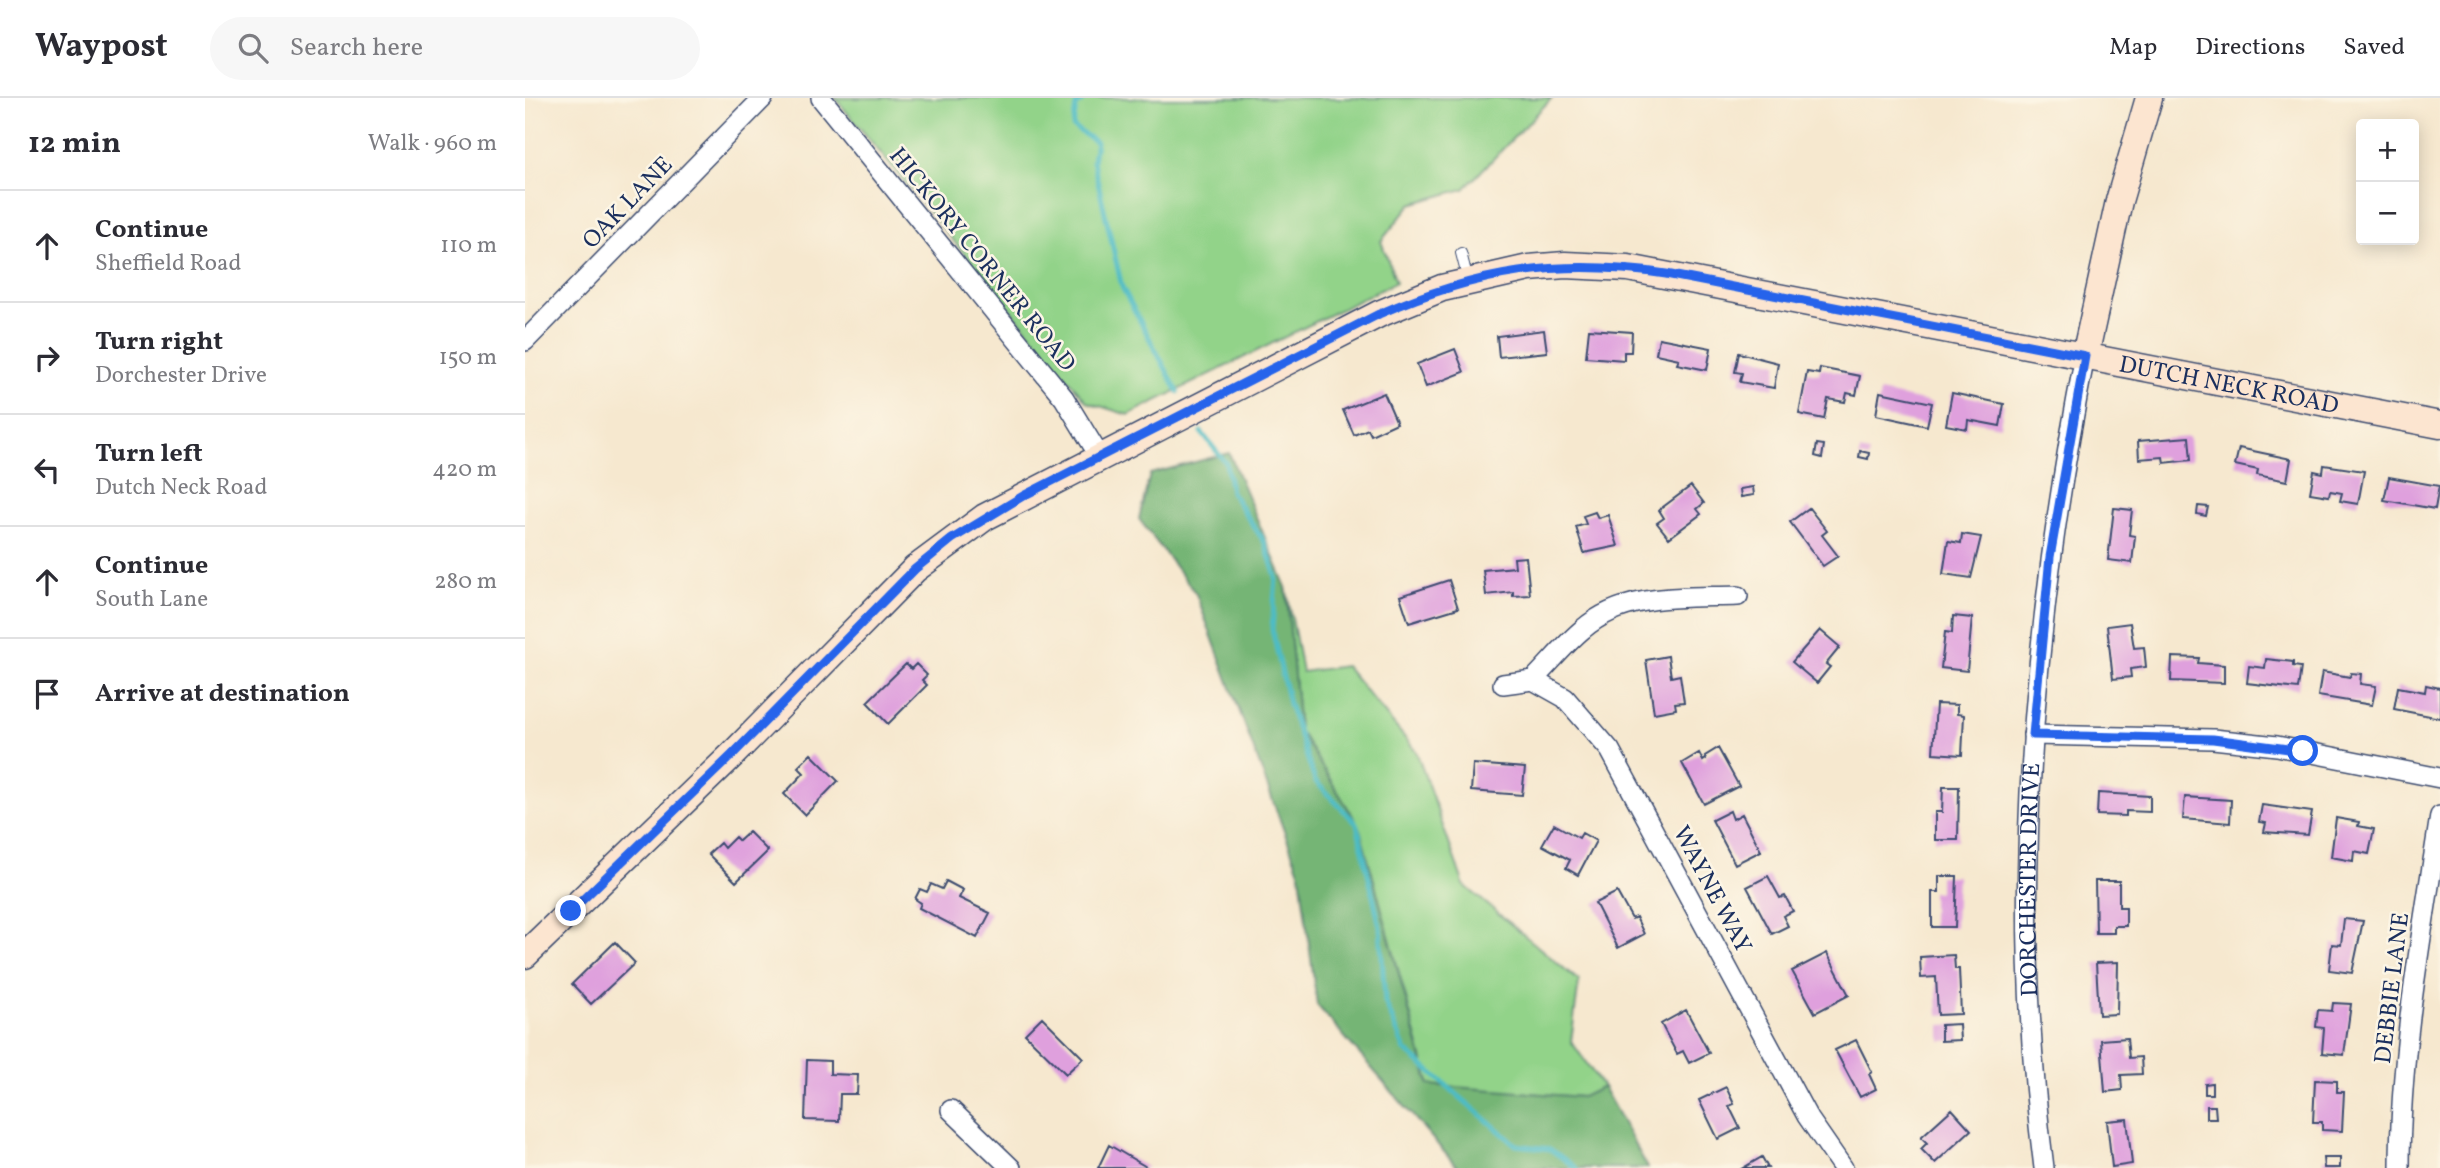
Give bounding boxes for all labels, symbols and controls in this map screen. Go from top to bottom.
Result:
search box [210,17,700,80]
text: Waypost [35,25,168,71]
icon: search [234,29,272,67]
text: Search here [290,30,423,66]
text: Map [2109,31,2157,65]
text: Directions [2195,31,2305,65]
text: Saved [2343,31,2405,65]
map controls [2356,119,2419,245]
button: + [2356,119,2419,182]
text: 12 min [28,123,121,165]
text: Walk · 960 m [368,128,497,160]
street label: HICKORY CORNER ROAD [880,141,1083,380]
street label: OAK LANE [575,149,682,257]
button: − [2356,182,2419,245]
text: Continue [95,212,208,248]
icon: ahead [28,227,66,265]
text: 110 m [440,230,497,262]
text: Sheffield Road [95,248,241,280]
text: Turn right [95,324,223,360]
icon: right [28,339,66,377]
text: 150 m [439,342,497,374]
street label: DUTCH NECK ROAD [2116,348,2341,424]
text: Dorchester Drive [95,360,267,392]
text: Turn left [95,436,203,472]
icon: left [28,451,66,489]
text: 420 m [432,454,497,486]
text: Dutch Neck Road [95,472,267,504]
text: Continue [95,548,208,584]
icon: ahead [28,563,66,601]
text: 280 m [434,566,497,598]
text: South Lane [95,584,208,616]
icon: arrive [28,675,66,713]
text: Arrive at destination [95,676,350,712]
route start [2287,735,2318,766]
street label: DORCHESTER DRIVE [2012,762,2050,997]
street label: WAYNE WAY [1663,820,1759,960]
route end [555,895,586,926]
street label: DEBBIE LANE [2367,911,2419,1066]

